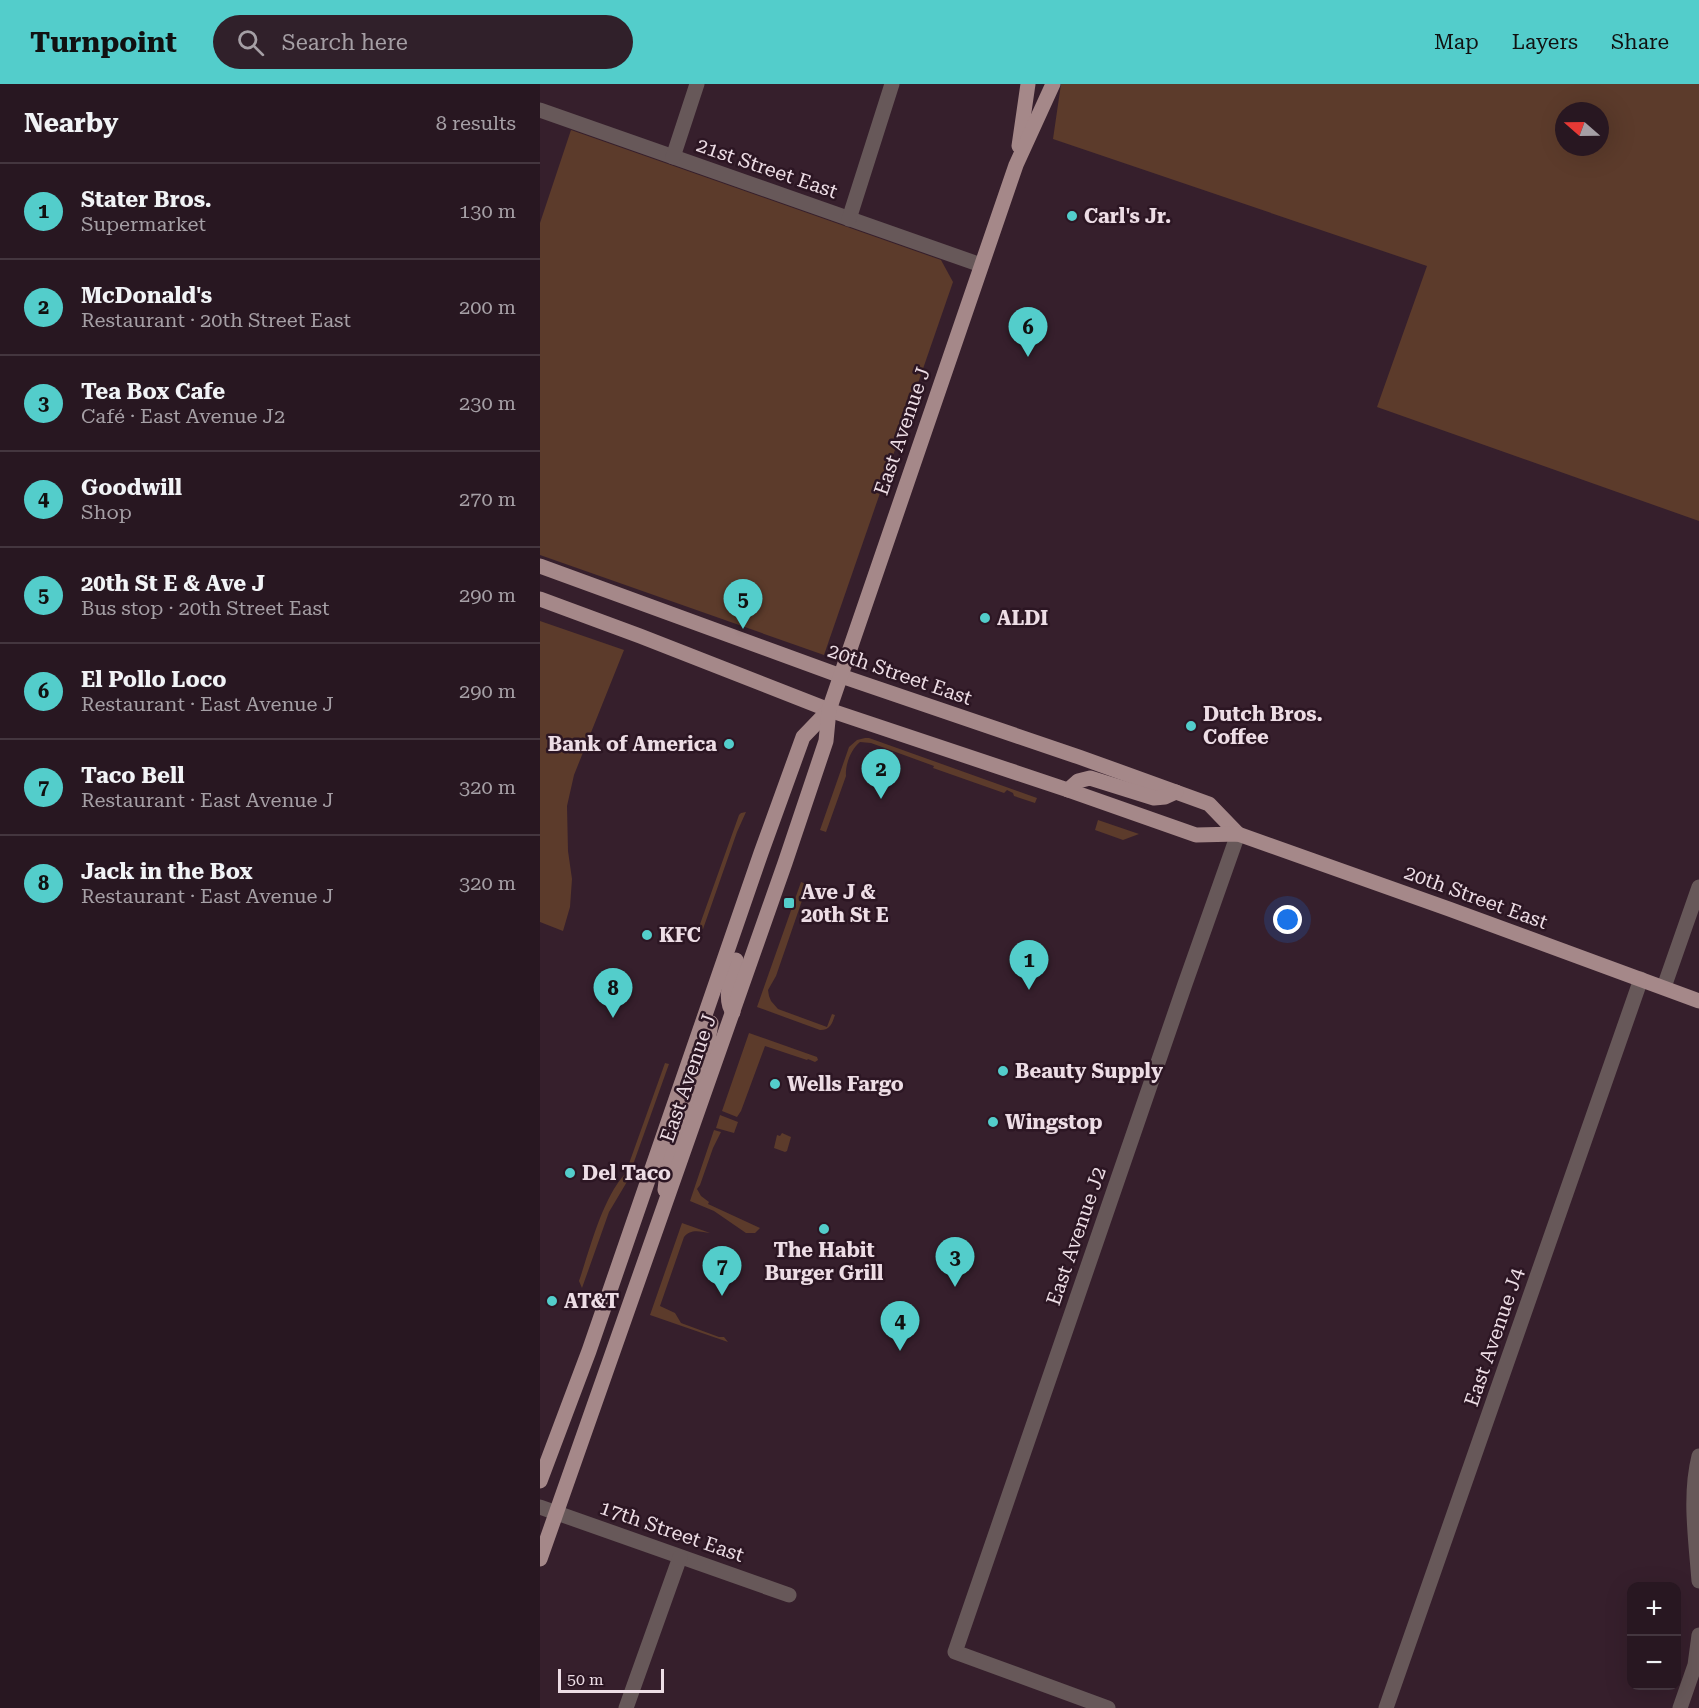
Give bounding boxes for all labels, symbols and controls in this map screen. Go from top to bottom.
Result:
search box [213,15,633,69]
text: Turnpoint [30,26,177,59]
icon: search [234,26,267,59]
text: Search here [282,30,408,55]
text: Map [1434,30,1479,54]
text: Layers [1512,30,1578,54]
text: Share [1611,30,1669,54]
north arrow [1555,102,1609,156]
text: Nearby [24,108,118,138]
text: 8 results [436,111,516,135]
street label: 21st Street East [693,133,841,204]
text: Stater Bros. [81,187,212,212]
text: 1 [38,199,49,223]
text: 130 m [459,199,516,223]
place label: Carl's Jr. [1084,204,1171,228]
marker: Carl's Jr. [1065,209,1079,223]
text: Supermarket [81,212,206,236]
text: McDonald's [81,283,212,308]
text: 2 [38,295,49,319]
text: 200 m [459,295,516,319]
text: Restaurant · 20th Street East [81,308,351,332]
pin: 6 [1008,308,1048,357]
street label: East Avenue J [869,364,935,498]
text: Tea Box Cafe [81,379,225,404]
text: 3 [38,391,49,415]
text: 230 m [459,391,516,415]
text: Café · East Avenue J2 [81,404,285,428]
text: Goodwill [81,475,182,500]
text: 4 [38,487,49,511]
text: 270 m [459,487,516,511]
text: Shop [81,500,132,524]
text: 20th St E & Ave J [81,571,265,596]
pin: 5 [724,580,762,629]
text: 5 [38,583,49,607]
text: 290 m [459,583,516,607]
text: Bus stop · 20th Street East [81,596,330,620]
place label: ALDI [997,606,1048,630]
marker: ALDI [978,611,992,625]
street label: 20th Street East [825,638,976,710]
text: El Pollo Loco [81,667,227,692]
text: 6 [38,679,49,703]
text: 290 m [459,679,516,703]
text: Restaurant · East Avenue J [81,692,334,716]
place label: Dutch Bros. Coffee [1203,702,1323,749]
marker: Dutch Bros. Coffee [1184,719,1198,733]
place label: Bank of America [548,732,717,756]
marker: Bank of America [722,737,736,751]
pin: 2 [862,750,900,799]
text: Taco Bell [81,763,184,788]
text: 7 [38,775,49,799]
text: 320 m [459,775,516,799]
text: Restaurant · East Avenue J [81,788,334,812]
text: Jack in the Box [81,859,253,884]
street label: 20th Street East [1401,860,1552,934]
text: 8 [38,871,49,895]
text: 320 m [459,871,516,895]
place label: Ave J & 20th St E [801,880,889,927]
text: Restaurant · East Avenue J [81,884,334,908]
marker: Ave J & 20th St E [782,896,796,910]
your location [1273,905,1302,934]
place label: KFC [659,923,701,947]
marker: KFC [640,928,654,942]
pin: 1 [1010,940,1048,990]
pin: 8 [594,968,632,1018]
street label: East Avenue J [655,1011,721,1145]
place label: Beauty Supply [1015,1059,1163,1083]
marker: Beauty Supply [996,1064,1010,1078]
place label: Wells Fargo [787,1072,904,1096]
marker: Wells Fargo [768,1077,782,1091]
place label: Wingstop [1005,1110,1103,1134]
marker: Wingstop [986,1115,1000,1129]
place label: Del Taco [582,1161,671,1185]
street label: East Avenue J2 [1041,1164,1111,1308]
marker: Del Taco [563,1166,577,1180]
marker: The Habit Burger Grill [817,1222,831,1236]
place label: The Habit Burger Grill [765,1238,884,1285]
pin: 3 [936,1238,974,1287]
pin: 7 [702,1246,741,1296]
street label: East Avenue J4 [1459,1264,1529,1409]
place label: AT&T [564,1289,619,1313]
marker: AT&T [545,1294,559,1308]
pin: 4 [880,1302,920,1351]
street label: 17th Street East [597,1495,748,1567]
map controls [1627,1582,1681,1690]
button: + [1627,1582,1681,1636]
button: − [1627,1636,1681,1690]
scale bar [558,1666,664,1694]
text: 50 m [567,1670,604,1689]

